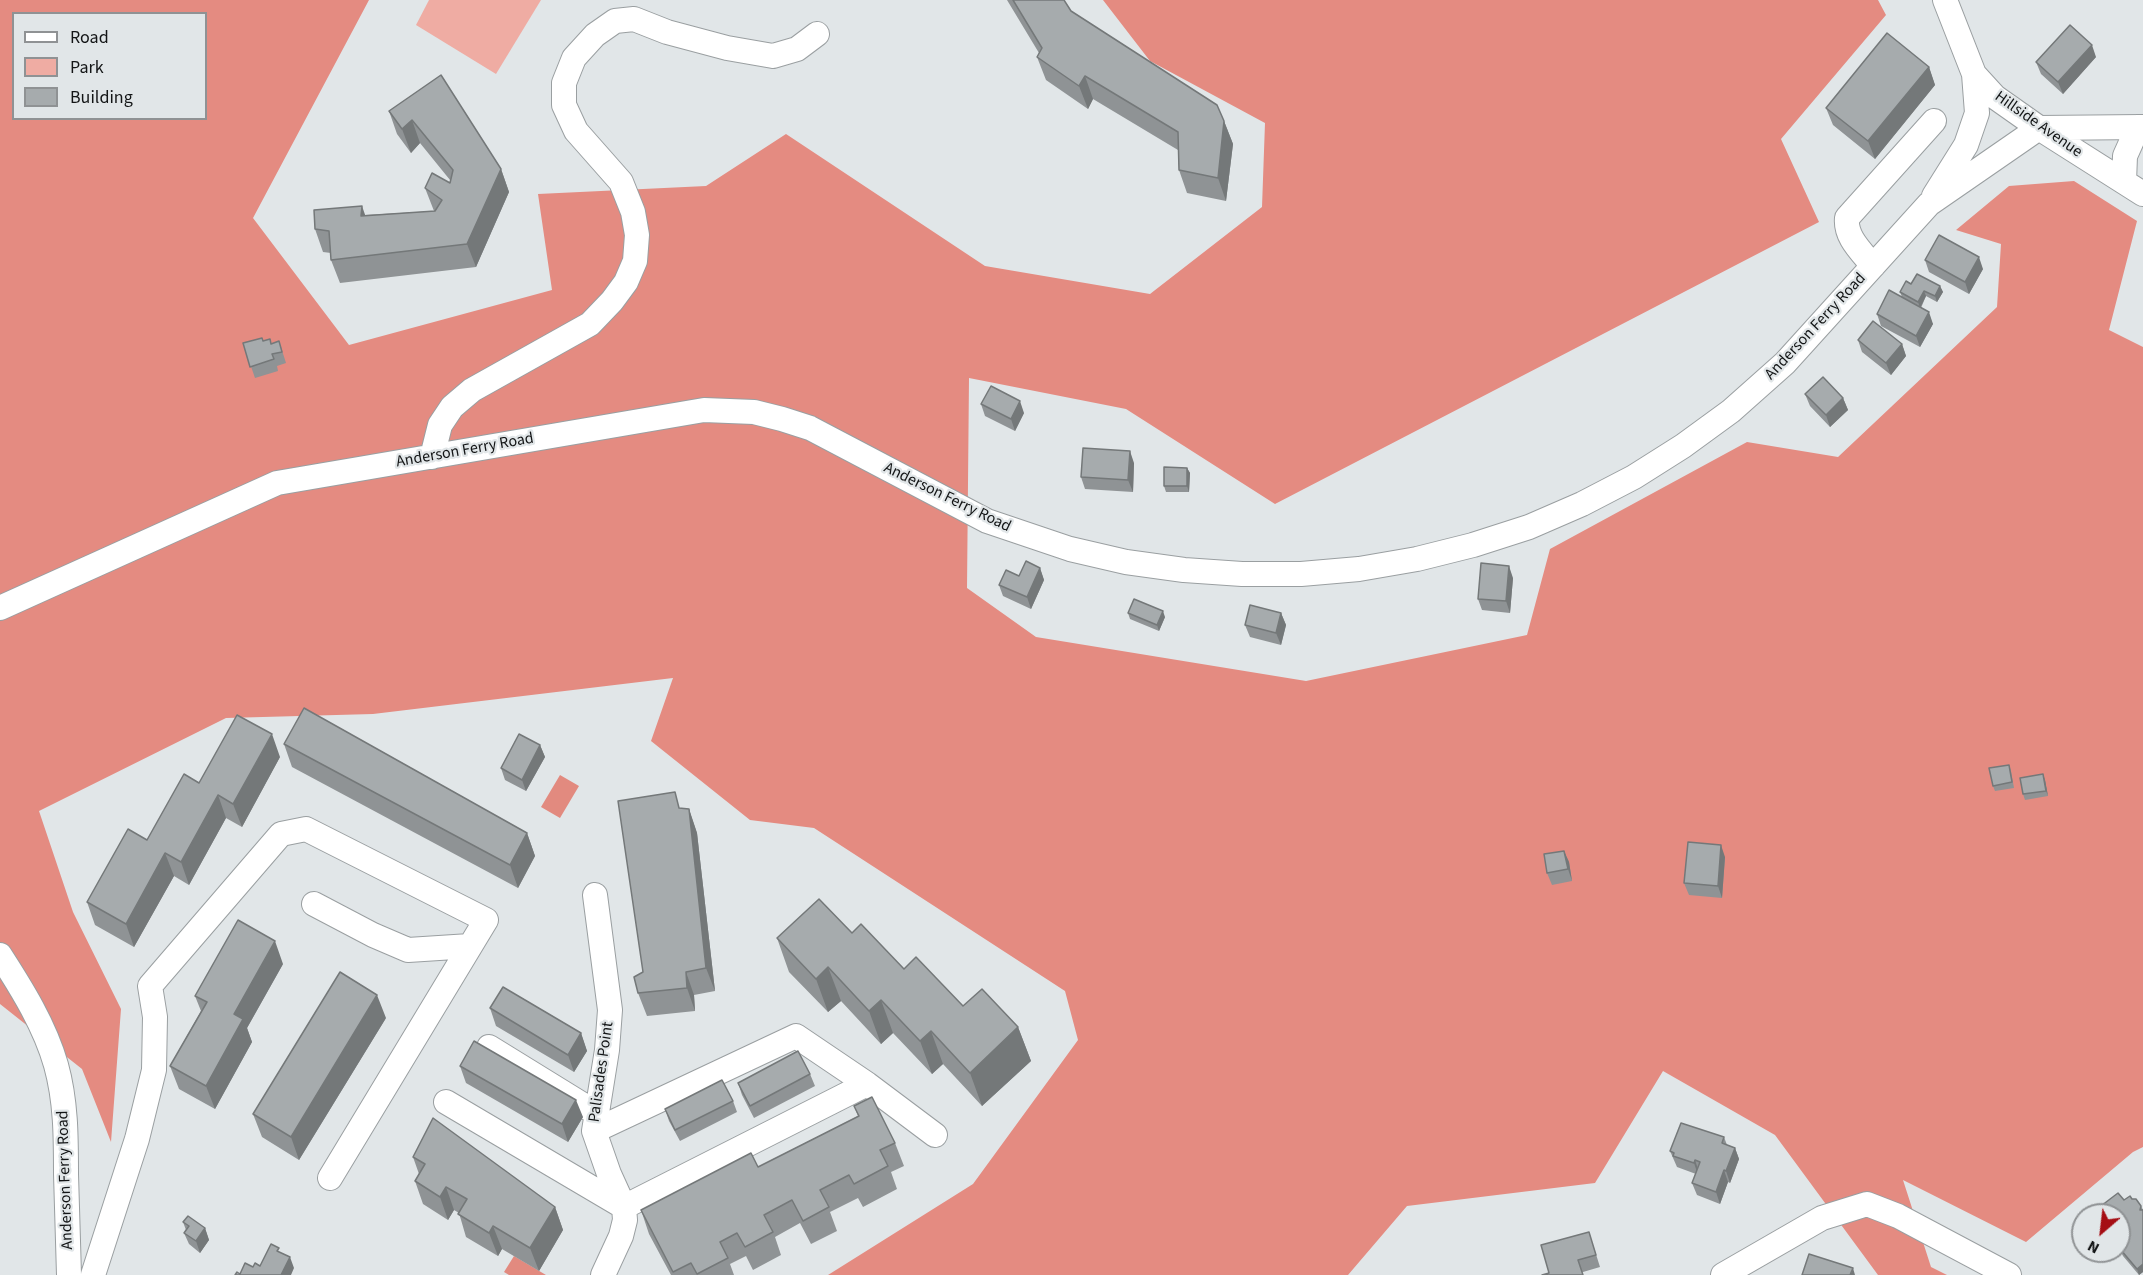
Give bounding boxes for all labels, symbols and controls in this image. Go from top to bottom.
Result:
legend [12,12,207,120]
text: Road [70,25,109,50]
text: Park [70,55,104,80]
text: Building [70,85,133,110]
street label: Hillside Avenue [1991,88,2085,162]
street label: Anderson Ferry Road [1762,270,1870,384]
street label: Anderson Ferry Road [395,429,535,473]
street label: Anderson Ferry Road [880,459,1014,537]
street label: Palisades Point [585,1020,619,1124]
street label: Anderson Ferry Road [54,1110,78,1250]
north arrow [2071,1203,2131,1263]
text: N [2084,1235,2103,1259]

